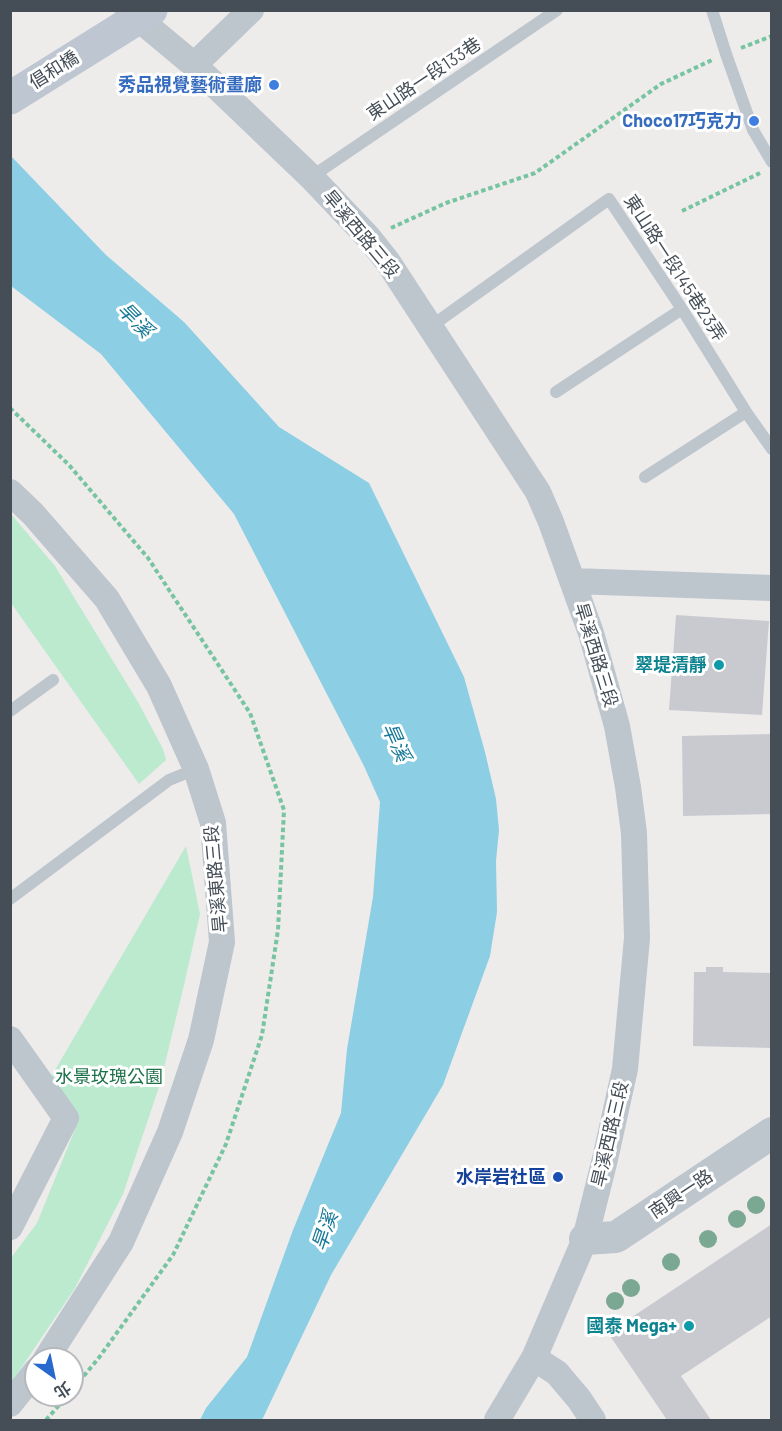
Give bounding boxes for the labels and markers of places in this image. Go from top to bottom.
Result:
place label: 秀品視覺藝術畫廊 [118,74,262,96]
marker: 秀品視覺藝術畫廊 [267,78,281,92]
place label: Choco17巧克力 [622,110,742,132]
marker: Choco17巧克力 [747,114,761,128]
place label: 翠堤清靜 [635,654,707,676]
marker: 翠堤清靜 [712,658,726,672]
place label: 水岸岩社區 [456,1166,546,1188]
marker: 水岸岩社區 [551,1170,565,1184]
place label: 國泰 Mega+ [586,1315,677,1337]
marker: 國泰 Mega+ [682,1319,696,1333]

